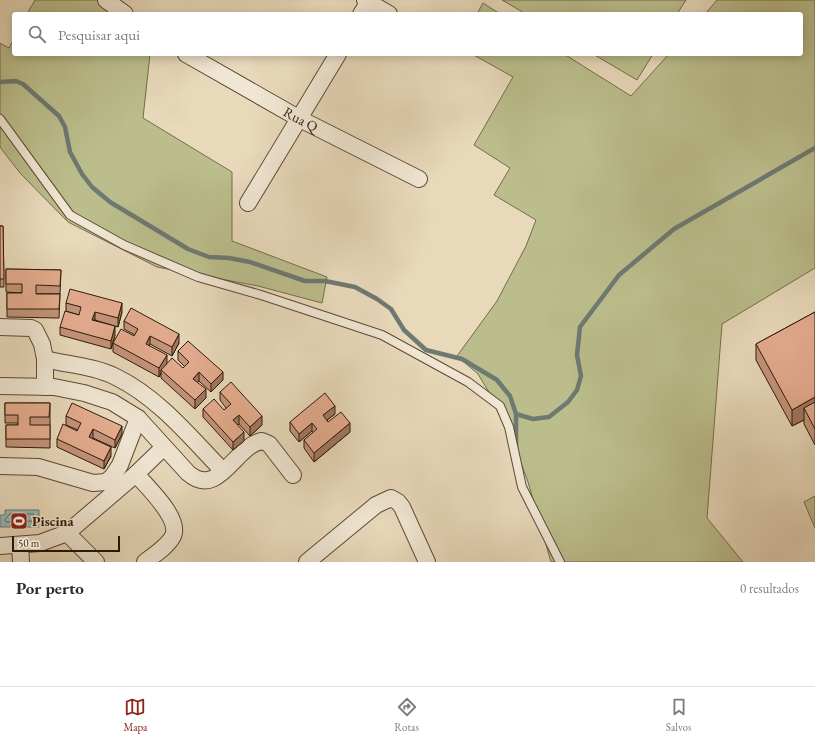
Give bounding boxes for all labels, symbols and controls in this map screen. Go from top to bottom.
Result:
search box [12,12,803,56]
icon: search [26,23,48,45]
text: Pesquisar aqui [58,25,140,44]
street label: Rua Q [280,103,323,137]
sports icon: Piscina [9,511,29,531]
place label: Piscina [32,512,74,530]
scale bar [12,534,120,553]
text: 50 m [18,536,39,550]
text: Por perto [16,577,84,599]
text: 0 resultados [740,580,799,597]
tab: Mapa [123,696,147,734]
tab: Rotas [394,696,419,734]
tab: Salvos [666,696,692,734]

